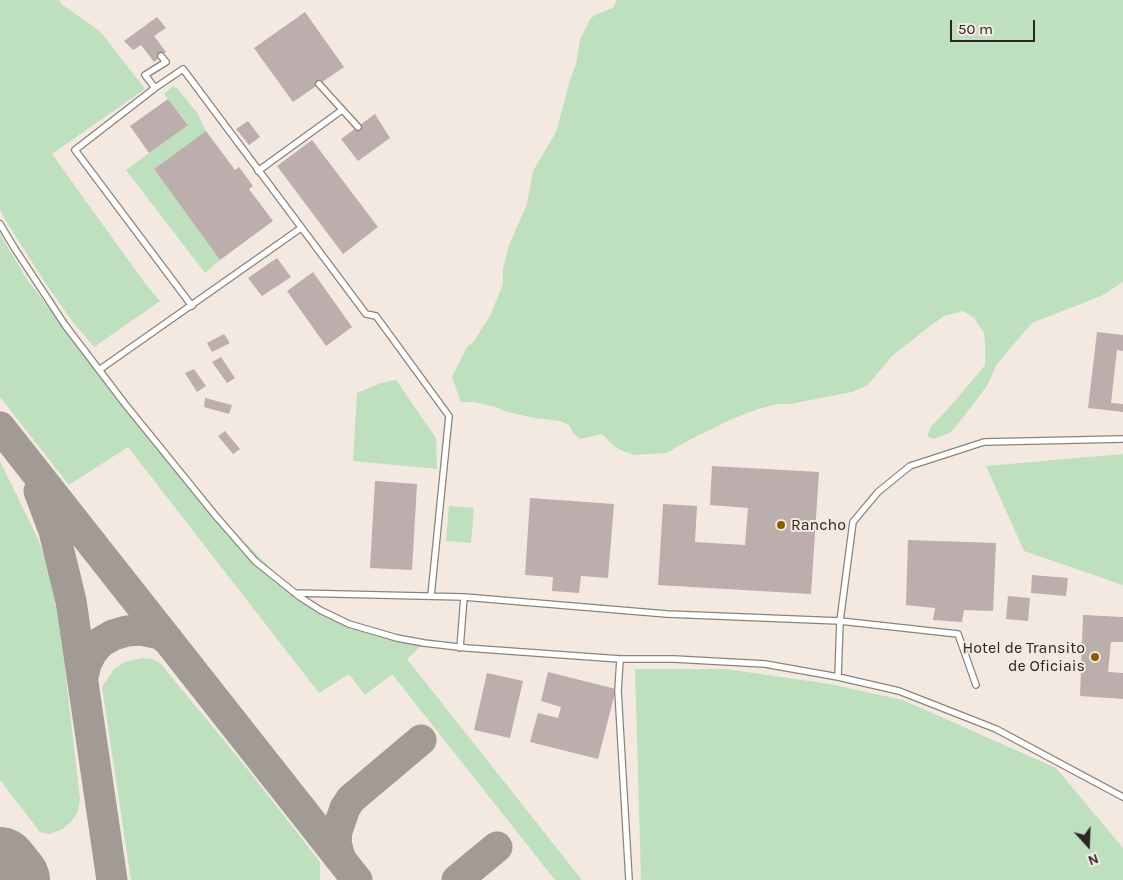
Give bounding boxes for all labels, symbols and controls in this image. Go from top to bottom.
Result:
scale bar [953,10,1038,42]
text: 50 m [958,20,993,38]
place label: Rancho [791,515,846,535]
marker: Rancho [775,519,787,531]
place label: Hotel de Transito de Oficiais [963,638,1085,676]
marker: Hotel de Transito de Oficiais [1089,651,1101,663]
north arrow [1063,820,1113,870]
text: N [1086,850,1101,869]

